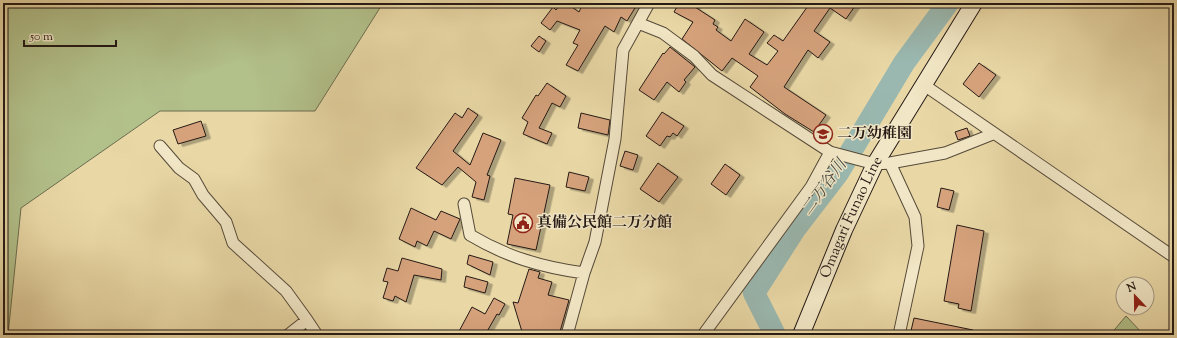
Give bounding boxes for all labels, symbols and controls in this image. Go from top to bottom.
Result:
scale bar [24,22,116,48]
text: 50 m [29,28,53,46]
school or university icon: 二万幼稚園 [812,123,834,145]
place label: 二万幼稚園 [837,124,912,145]
street label: Omagari Funao Line [815,152,888,282]
water label: 二万谷川 [797,154,854,221]
public building icon: 真備公民館二万分館 [512,212,534,234]
place label: 真備公民館二万分館 [537,213,672,234]
north arrow [1115,276,1155,316]
text: N [1124,279,1139,297]

